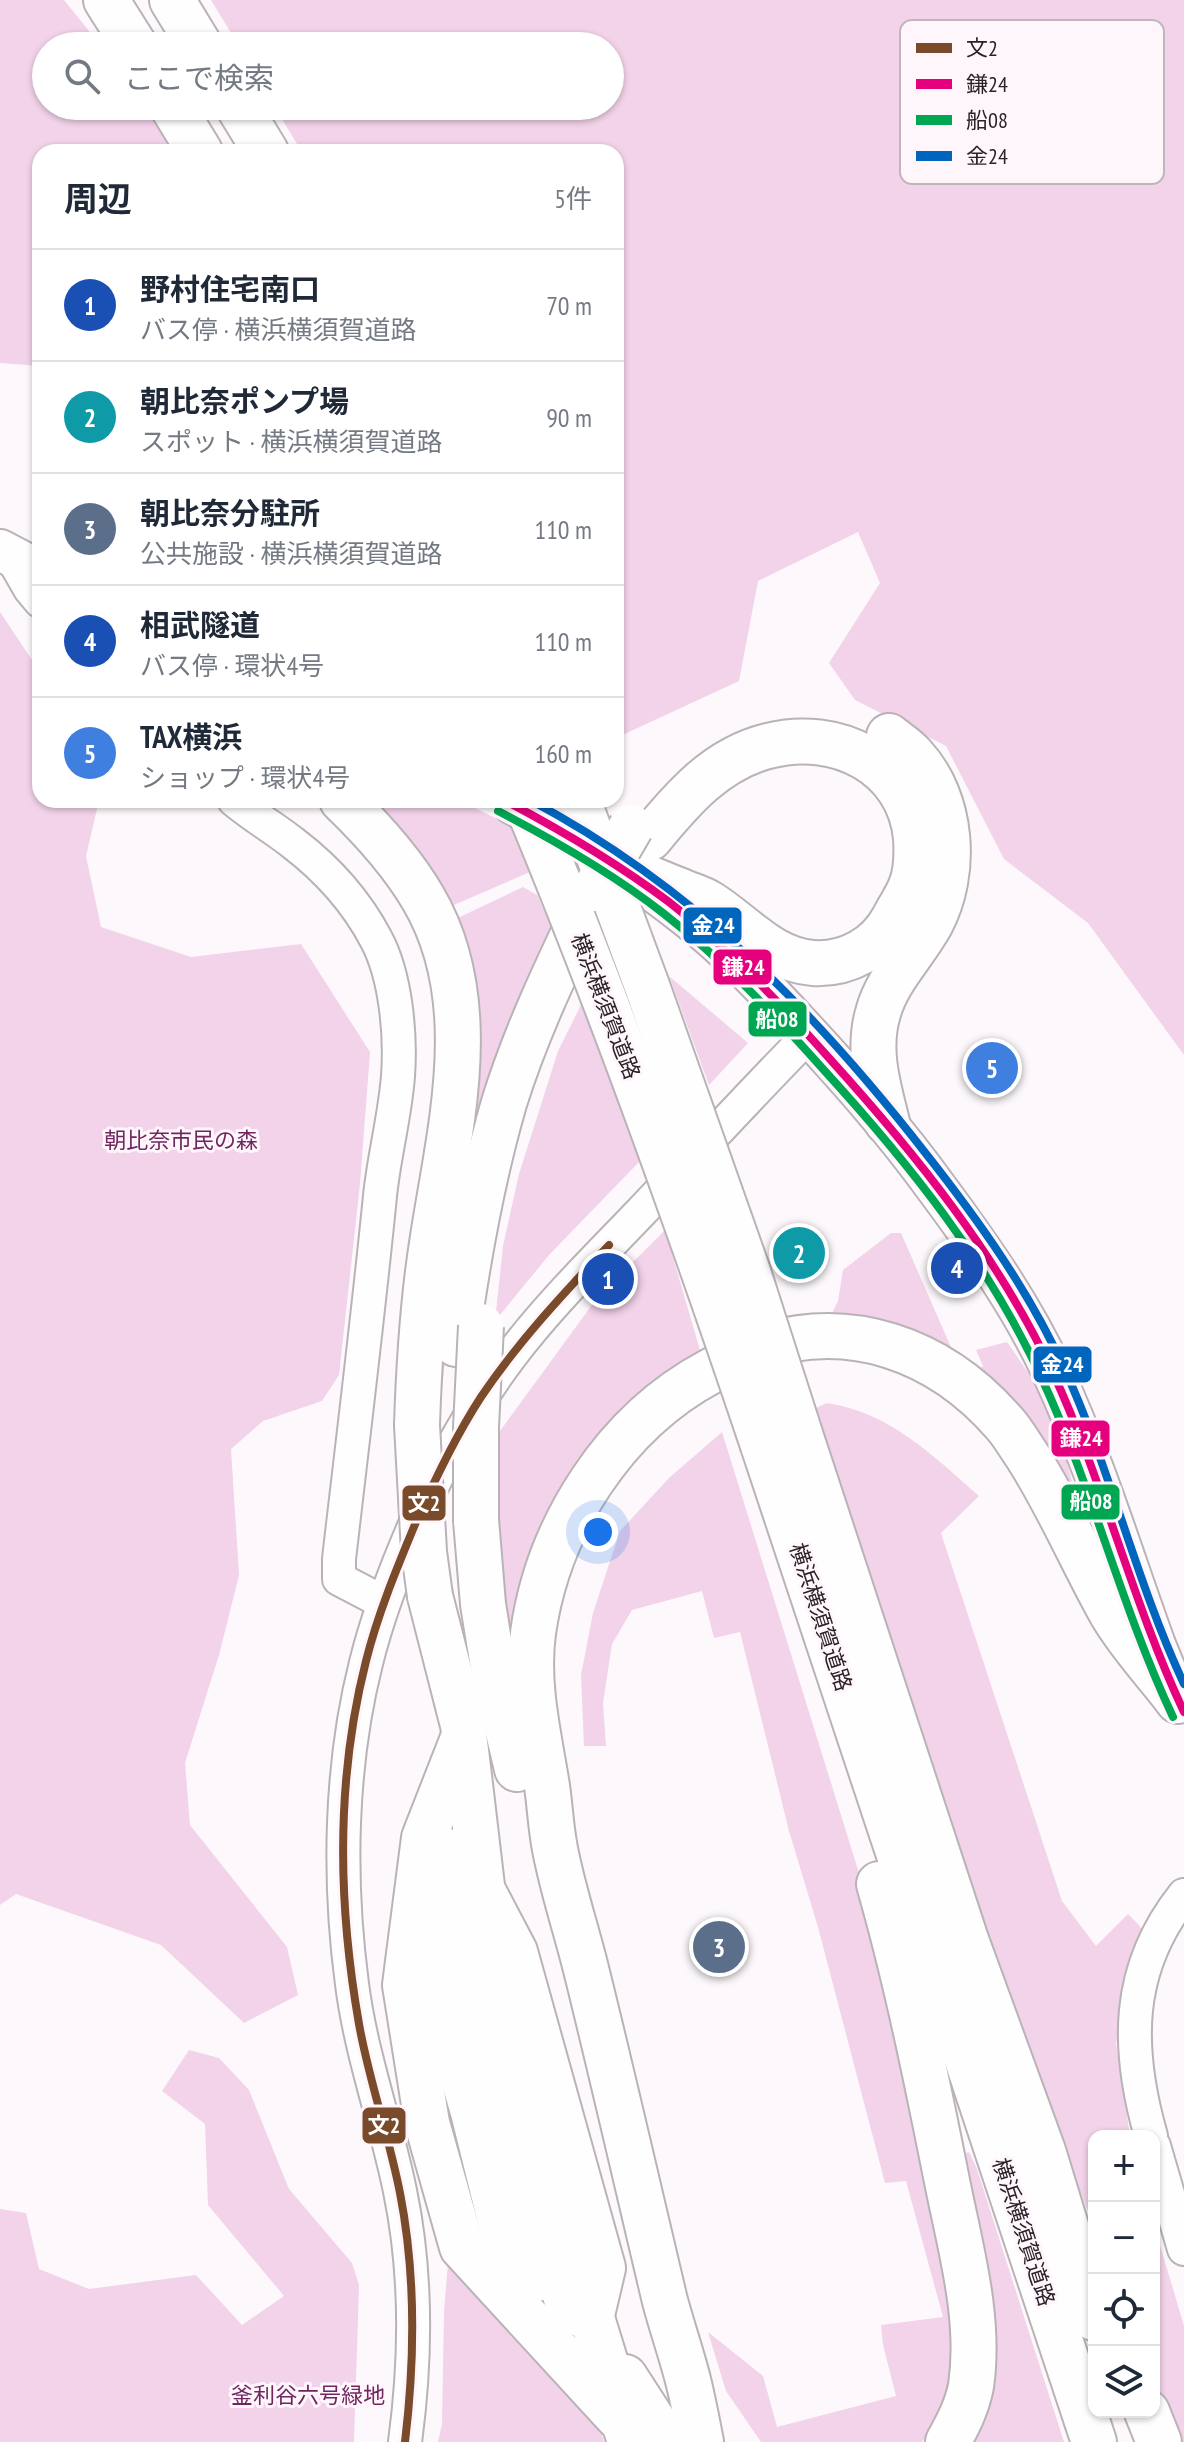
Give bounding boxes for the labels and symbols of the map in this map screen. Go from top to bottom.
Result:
legend [900,20,1164,184]
text: 文2 [966,34,998,62]
text: 鎌24 [966,70,1008,98]
text: 船08 [966,106,1008,134]
text: 金24 [966,142,1008,170]
line badge: 金24 [682,906,743,945]
text: 金24 [691,911,735,939]
street label: 横浜横須賀道路 [565,929,647,1083]
line badge: 鎌24 [712,948,773,986]
text: 鎌24 [721,953,765,981]
line badge: 船08 [747,1000,808,1038]
text: 船08 [755,1005,799,1033]
pin: 5 [966,1038,1018,1098]
park label: 朝比奈市民の森 [104,1126,258,1154]
pin: 2 [773,1223,825,1283]
pin: 4 [931,1238,983,1298]
pin: 1 [582,1249,634,1309]
line badge: 金24 [1032,1345,1093,1384]
text: 金24 [1040,1350,1084,1378]
line badge: 鎌24 [1050,1419,1111,1458]
text: 鎌24 [1059,1424,1103,1452]
line badge: 船08 [1060,1483,1121,1521]
line badge: 文2 [401,1484,447,1522]
text: 船08 [1069,1487,1113,1515]
text: 文2 [408,1489,440,1517]
your location [578,1512,618,1552]
street label: 横浜横須賀道路 [784,1539,858,1695]
pin: 3 [693,1917,745,1977]
line badge: 文2 [361,2106,407,2145]
text: 文2 [368,2111,400,2139]
street label: 横浜横須賀道路 [987,2154,1061,2310]
park label: 釜利谷六号緑地 [231,2381,385,2409]

